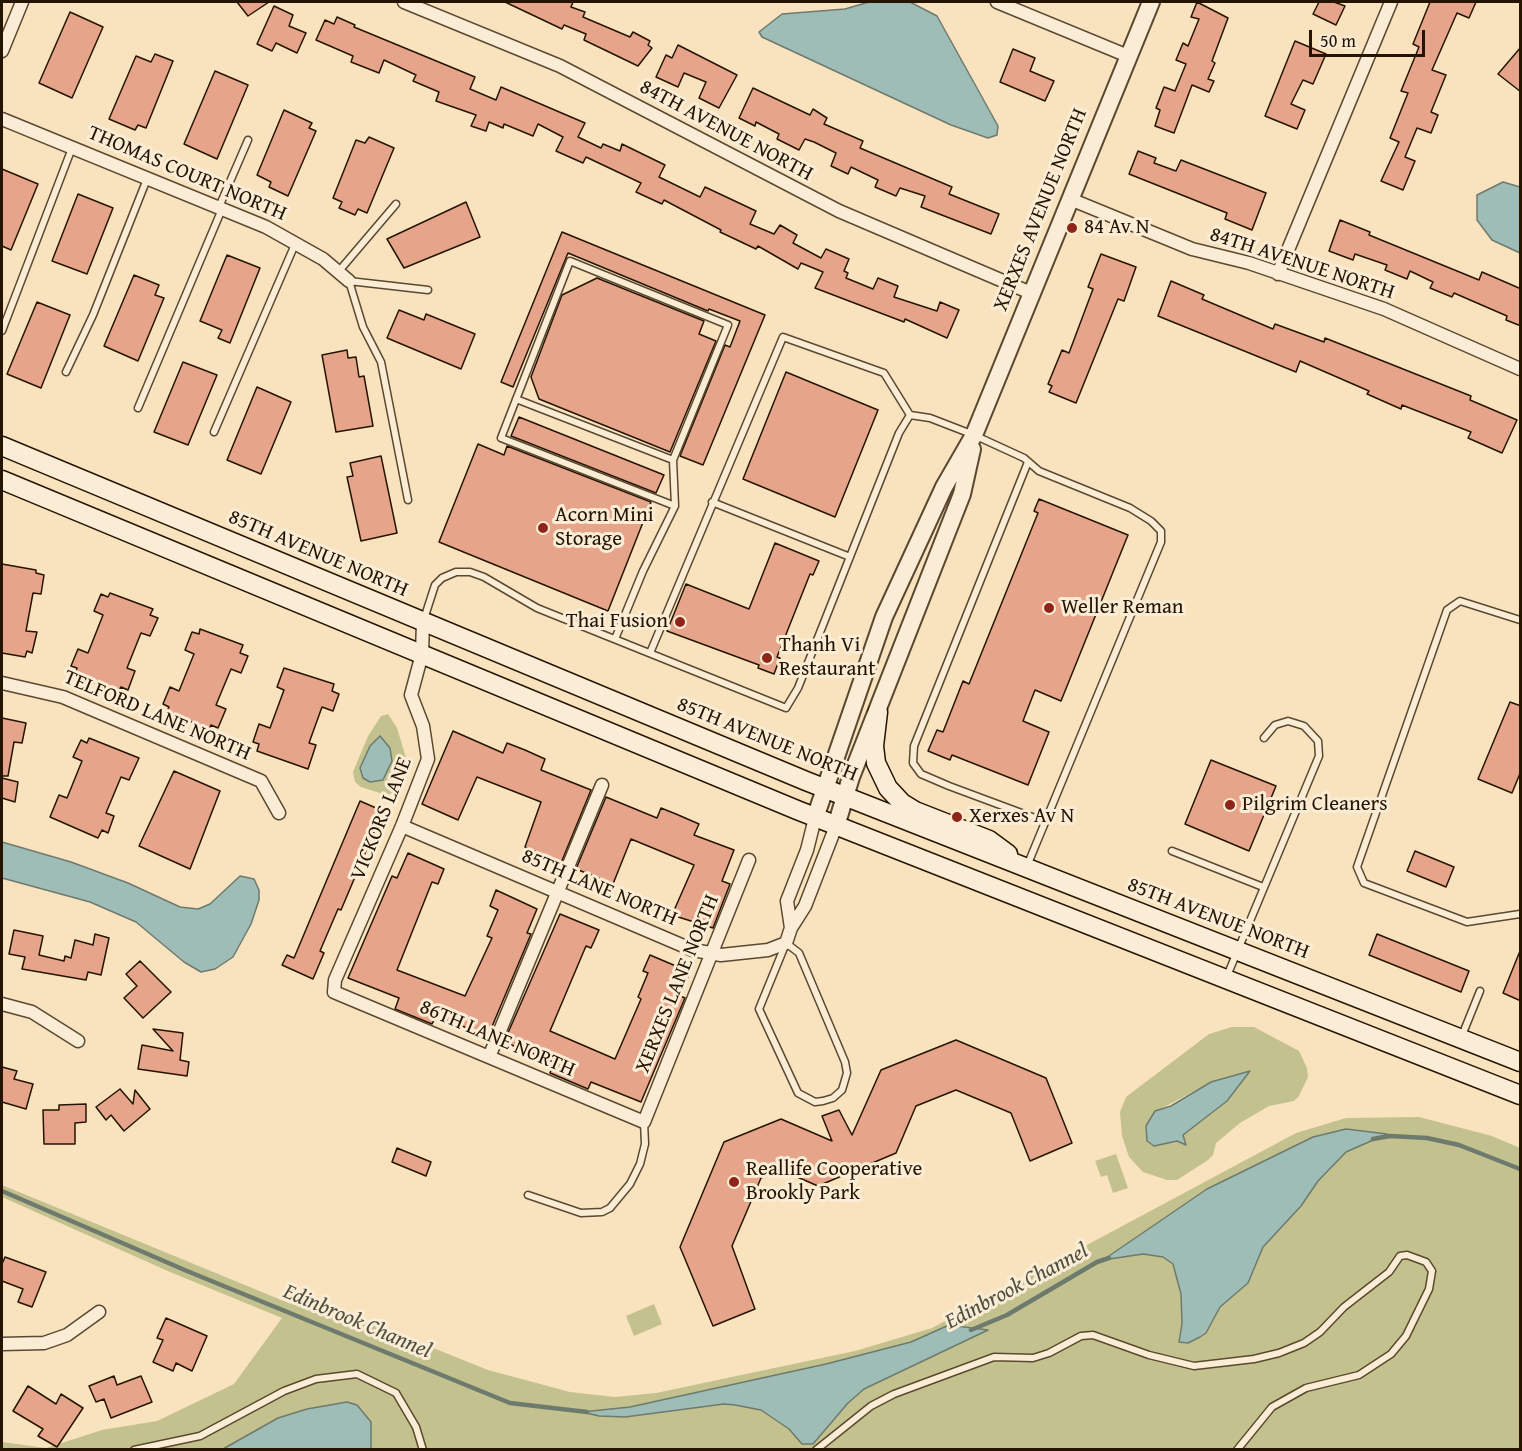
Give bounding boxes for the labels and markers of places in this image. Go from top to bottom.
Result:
place label: 84 Av N [1084,215,1149,241]
marker: 84 Av N [1065,221,1079,235]
place label: Acorn Mini Storage [555,503,654,553]
marker: Acorn Mini Storage [536,521,550,535]
place label: Weller Reman [1061,595,1184,621]
marker: Weller Reman [1042,601,1056,615]
place label: Thai Fusion [566,609,668,635]
marker: Thai Fusion [673,615,687,629]
place label: Thanh Vi Restaurant [779,633,876,683]
marker: Thanh Vi Restaurant [760,651,774,665]
place label: Pilgrim Cleaners [1242,792,1388,818]
marker: Pilgrim Cleaners [1223,798,1237,812]
place label: Xerxes Av N [969,804,1074,830]
marker: Xerxes Av N [950,810,964,824]
place label: Reallife Cooperative Brookly Park [746,1157,922,1207]
marker: Reallife Cooperative Brookly Park [727,1175,741,1189]

